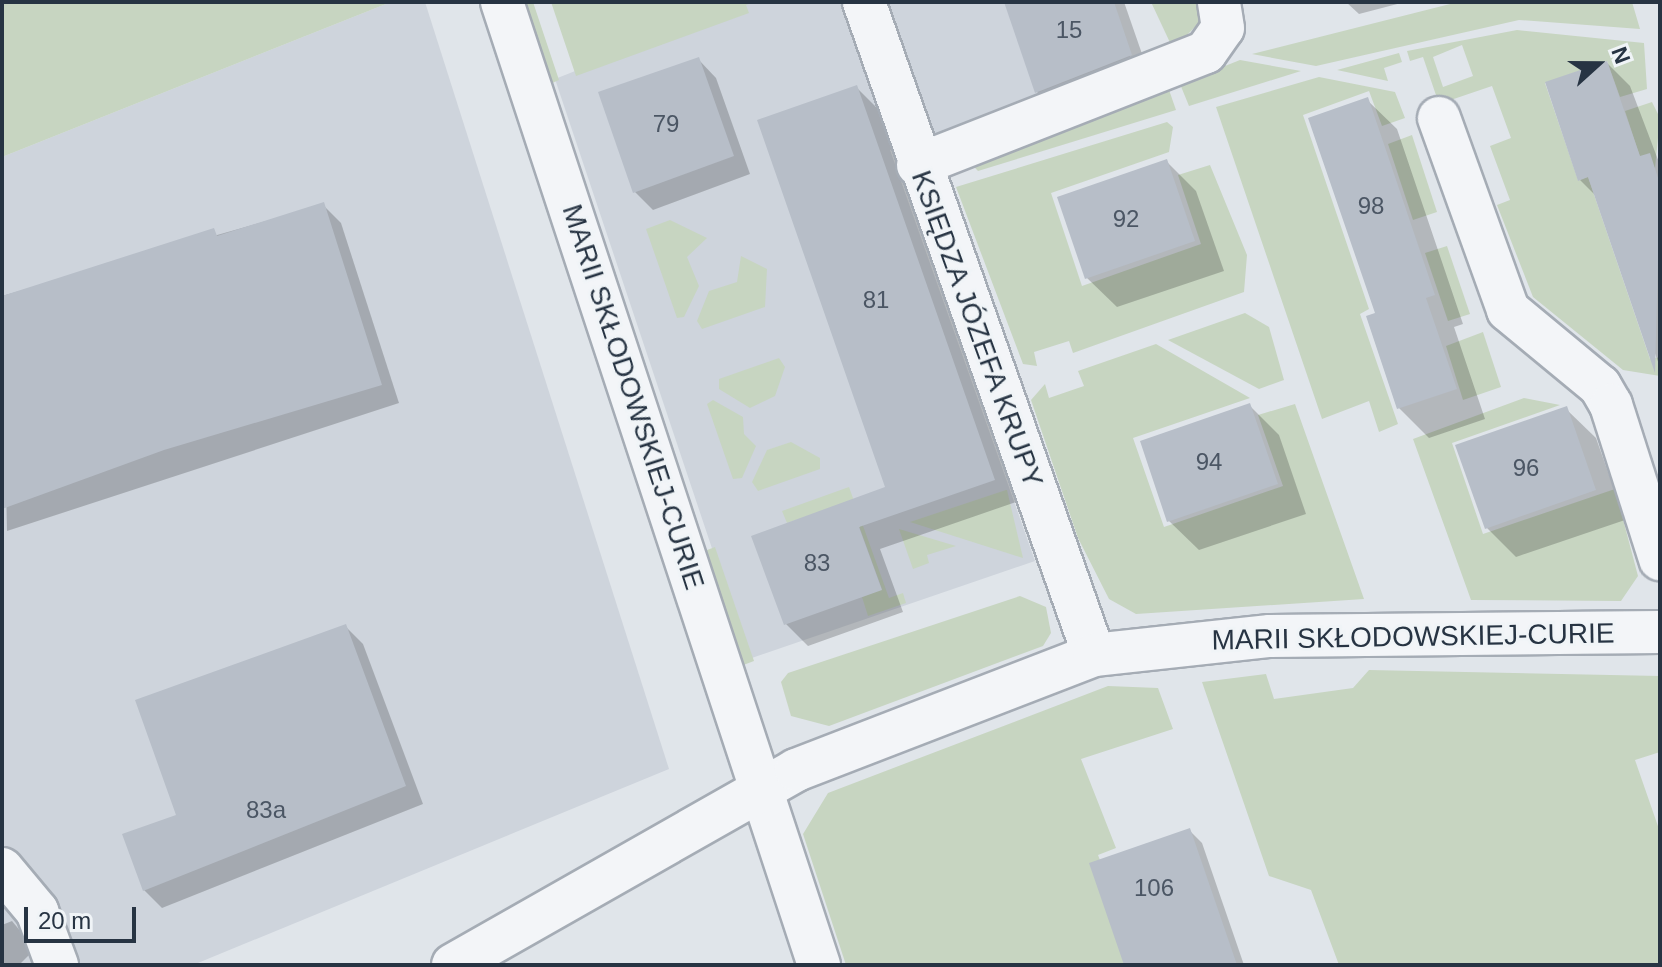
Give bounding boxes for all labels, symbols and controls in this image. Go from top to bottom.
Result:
house number: 15 [1056,16,1082,44]
north arrow [1558,24,1638,104]
text: N [1606,43,1635,67]
house number: 79 [653,110,679,138]
street label: KSIĘDZA JÓZEFA KRUPY [903,165,1051,493]
house number: 98 [1358,192,1384,220]
street label: MARII SKŁODOWSKIEJ-CURIE [555,200,711,594]
house number: 92 [1113,205,1139,233]
house number: 81 [863,286,889,314]
house number: 94 [1196,448,1222,476]
house number: 96 [1513,454,1539,482]
house number: 83 [804,549,830,577]
street label: MARII SKŁODOWSKIEJ-CURIE [1211,617,1615,657]
house number: 83a [246,796,286,824]
house number: 106 [1134,874,1174,902]
scale bar [28,891,140,941]
text: 20 m [38,907,91,934]

